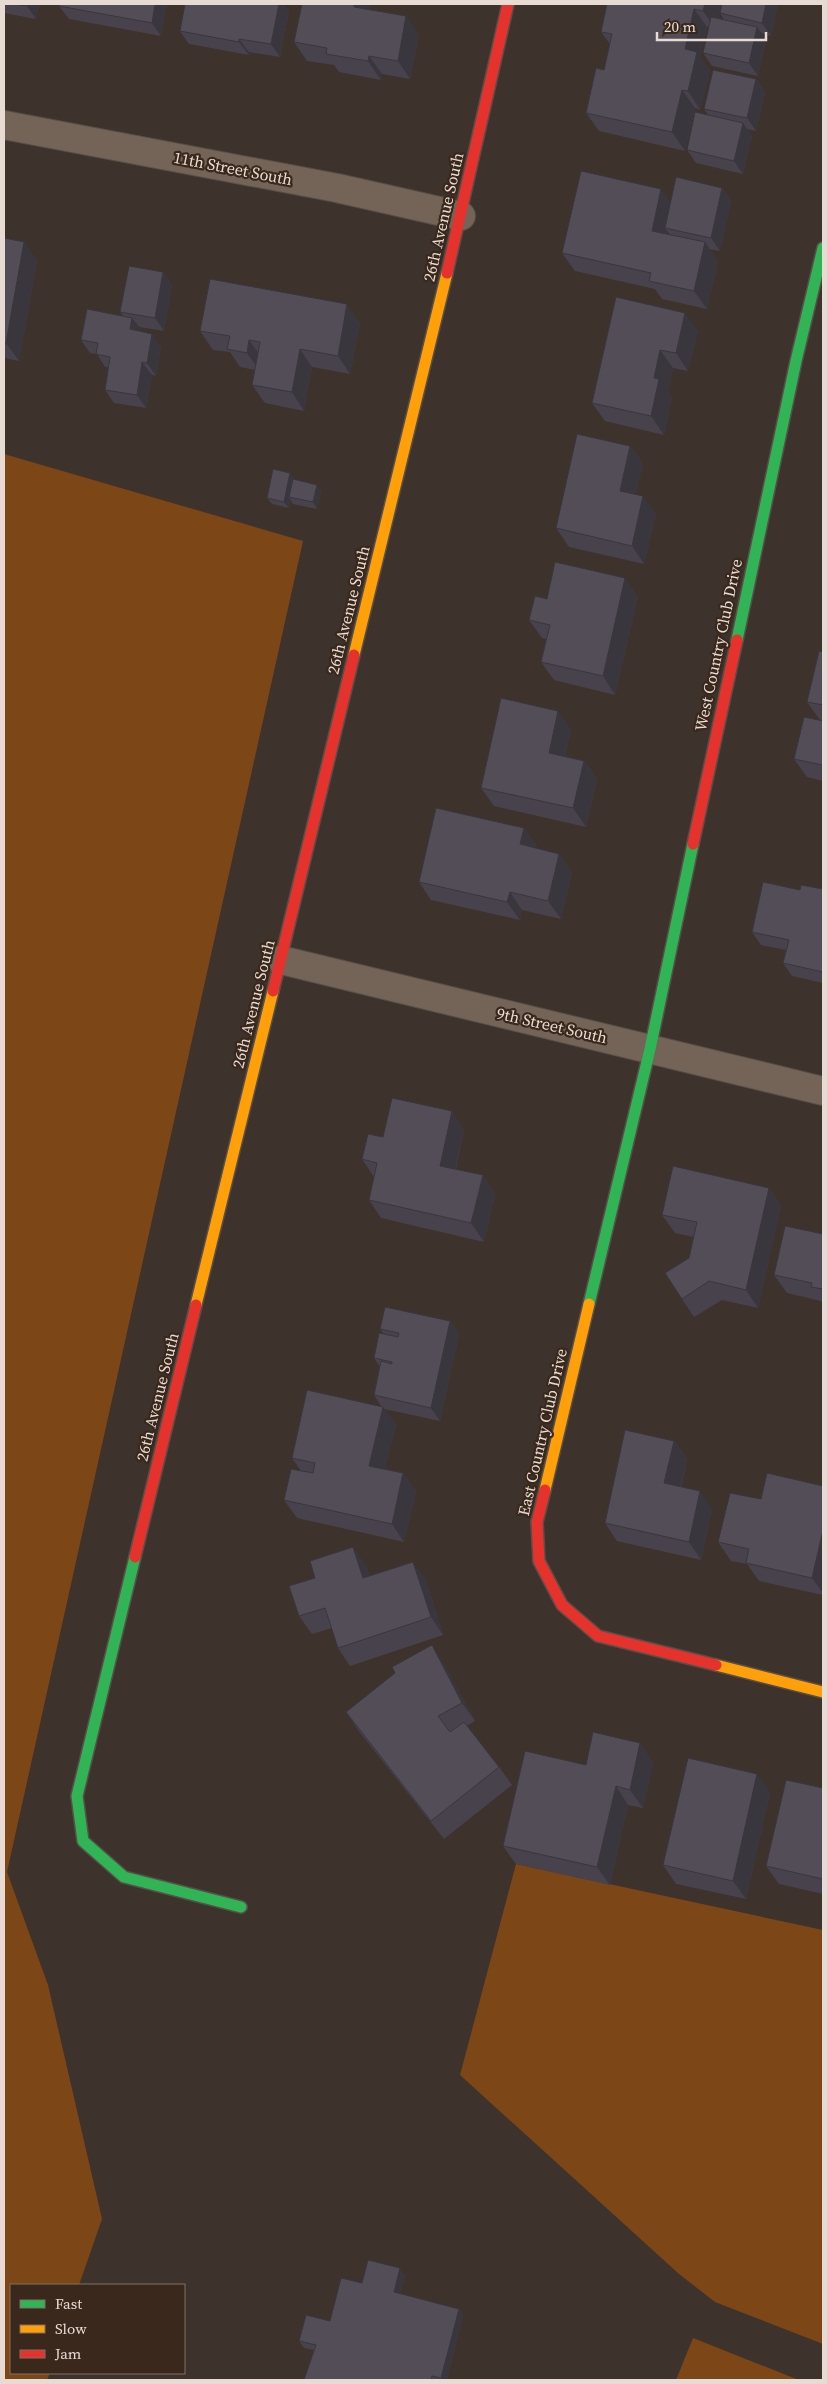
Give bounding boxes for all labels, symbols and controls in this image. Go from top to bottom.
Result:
scale bar [657,10,766,42]
text: 20 m [664,16,696,37]
street label: 11th Street South [172,146,295,190]
street label: 26th Avenue South [417,150,469,284]
street label: 26th Avenue South [321,543,375,677]
street label: West Country Club Drive [689,557,747,733]
street label: 26th Avenue South [226,937,280,1071]
street label: 9th Street South [495,1002,610,1048]
street label: 26th Avenue South [130,1330,184,1464]
street label: East Country Club Drive [512,1346,572,1518]
legend [10,2284,185,2374]
text: Fast [55,2293,82,2314]
text: Slow [55,2318,87,2339]
text: Jam [54,2343,82,2364]

